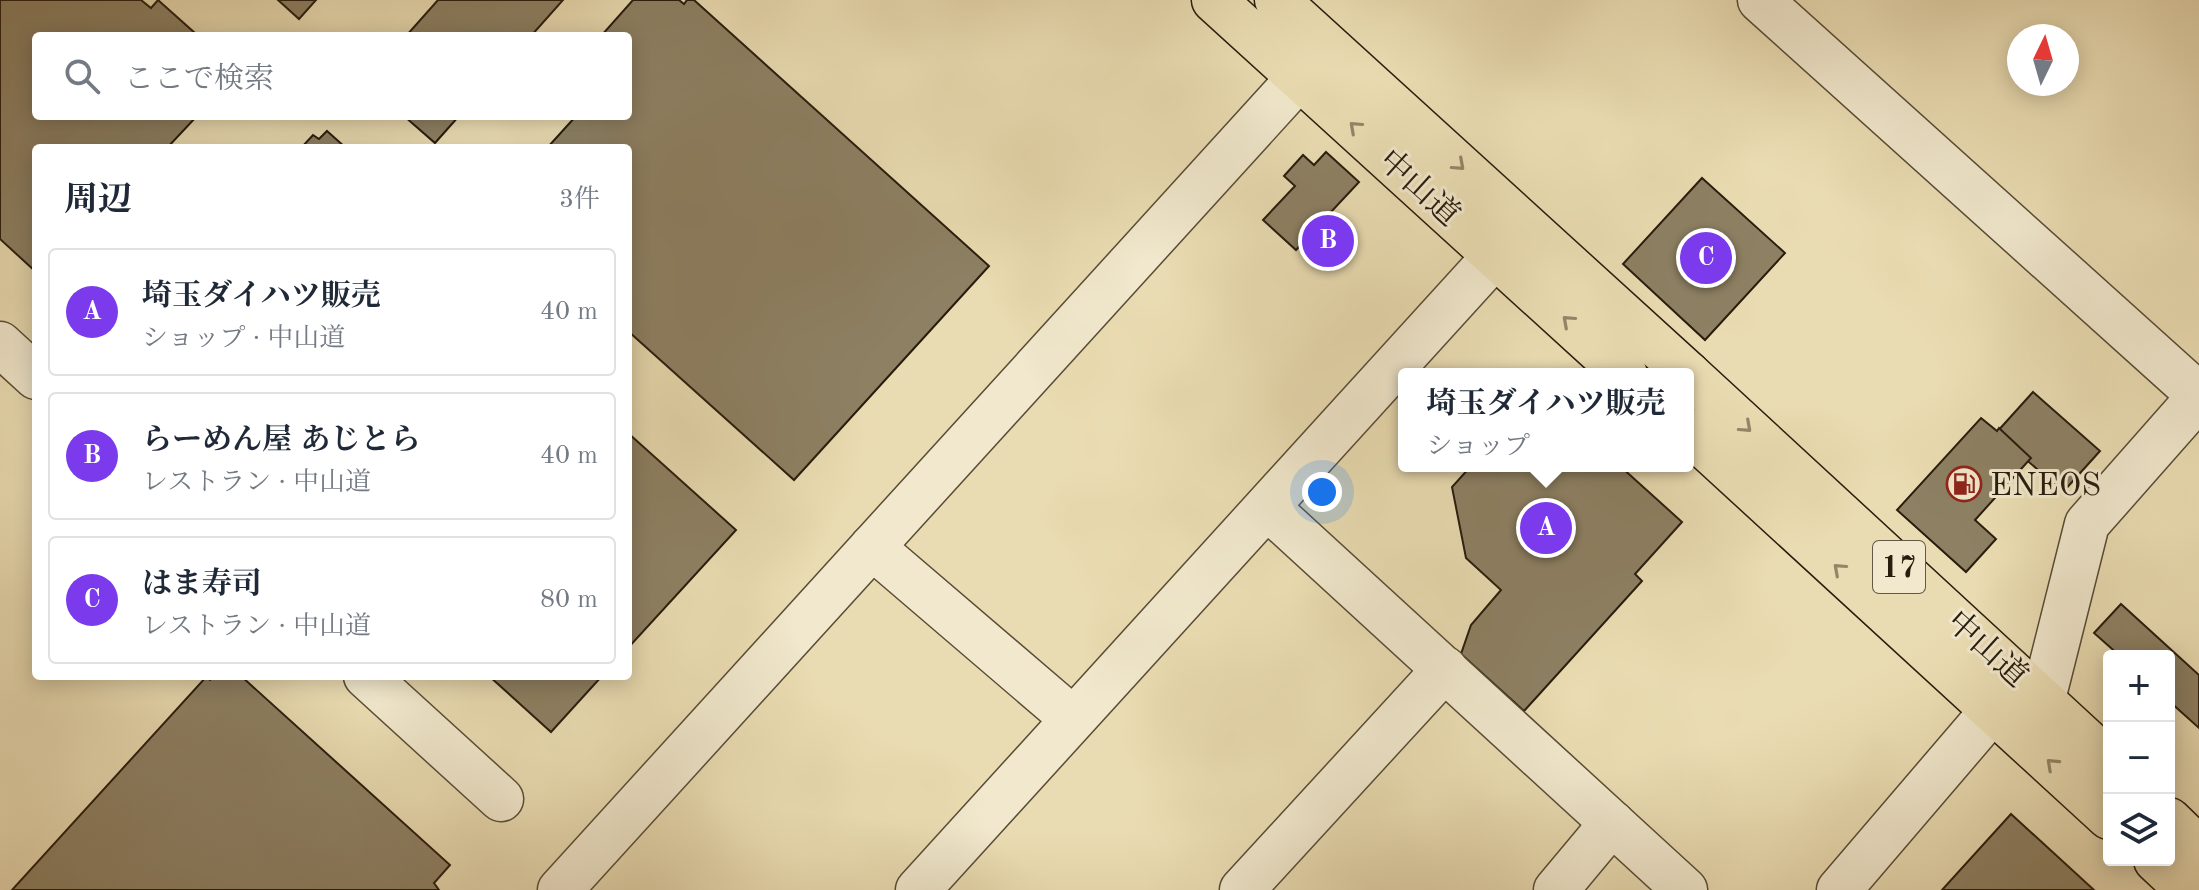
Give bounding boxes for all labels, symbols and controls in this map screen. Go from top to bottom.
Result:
north arrow [2007,24,2079,96]
search box [32,32,632,120]
icon: search [60,54,104,98]
text: ここで検索 [124,65,274,95]
one-way arrow [1350,122,1364,137]
street label: 中山道 [1372,143,1466,233]
one-way arrow [1450,156,1465,170]
text: 周辺 [64,184,132,218]
text: 3件 [559,187,600,213]
pin: B [1302,211,1354,271]
pin: C [1680,228,1732,288]
text: 埼玉ダイハツ販売 [142,282,381,312]
text: A [82,299,102,325]
text: 40 m [540,299,598,325]
one-way arrow [1562,317,1577,331]
text: ショップ · 中山道 [142,326,345,352]
popup [1398,368,1694,472]
text: 埼玉ダイハツ販売 [1427,390,1665,420]
one-way arrow [1736,417,1751,432]
text: らーめん屋 あじとら [142,426,420,456]
text: ショップ [1427,434,1530,460]
text: B [83,443,101,469]
text: 40 m [540,443,598,469]
fuel station icon: ENEOS [1945,465,1983,503]
text: レストラン · 中山道 [142,470,371,496]
place label: ENEOS [1990,471,2101,503]
your location [1302,472,1342,512]
pin: A [1520,498,1572,558]
road number: 17 [1873,541,1925,593]
one-way arrow [1834,565,1849,579]
text: はま寿司 [142,570,262,600]
text: C [83,587,101,613]
text: 80 m [540,587,598,613]
street label: 中山道 [1940,604,2034,694]
text: レストラン · 中山道 [142,614,371,640]
map controls [2103,650,2175,866]
button: + [2103,650,2175,722]
button: − [2103,722,2175,794]
one-way arrow [2046,759,2061,773]
button: layers [2103,794,2175,866]

